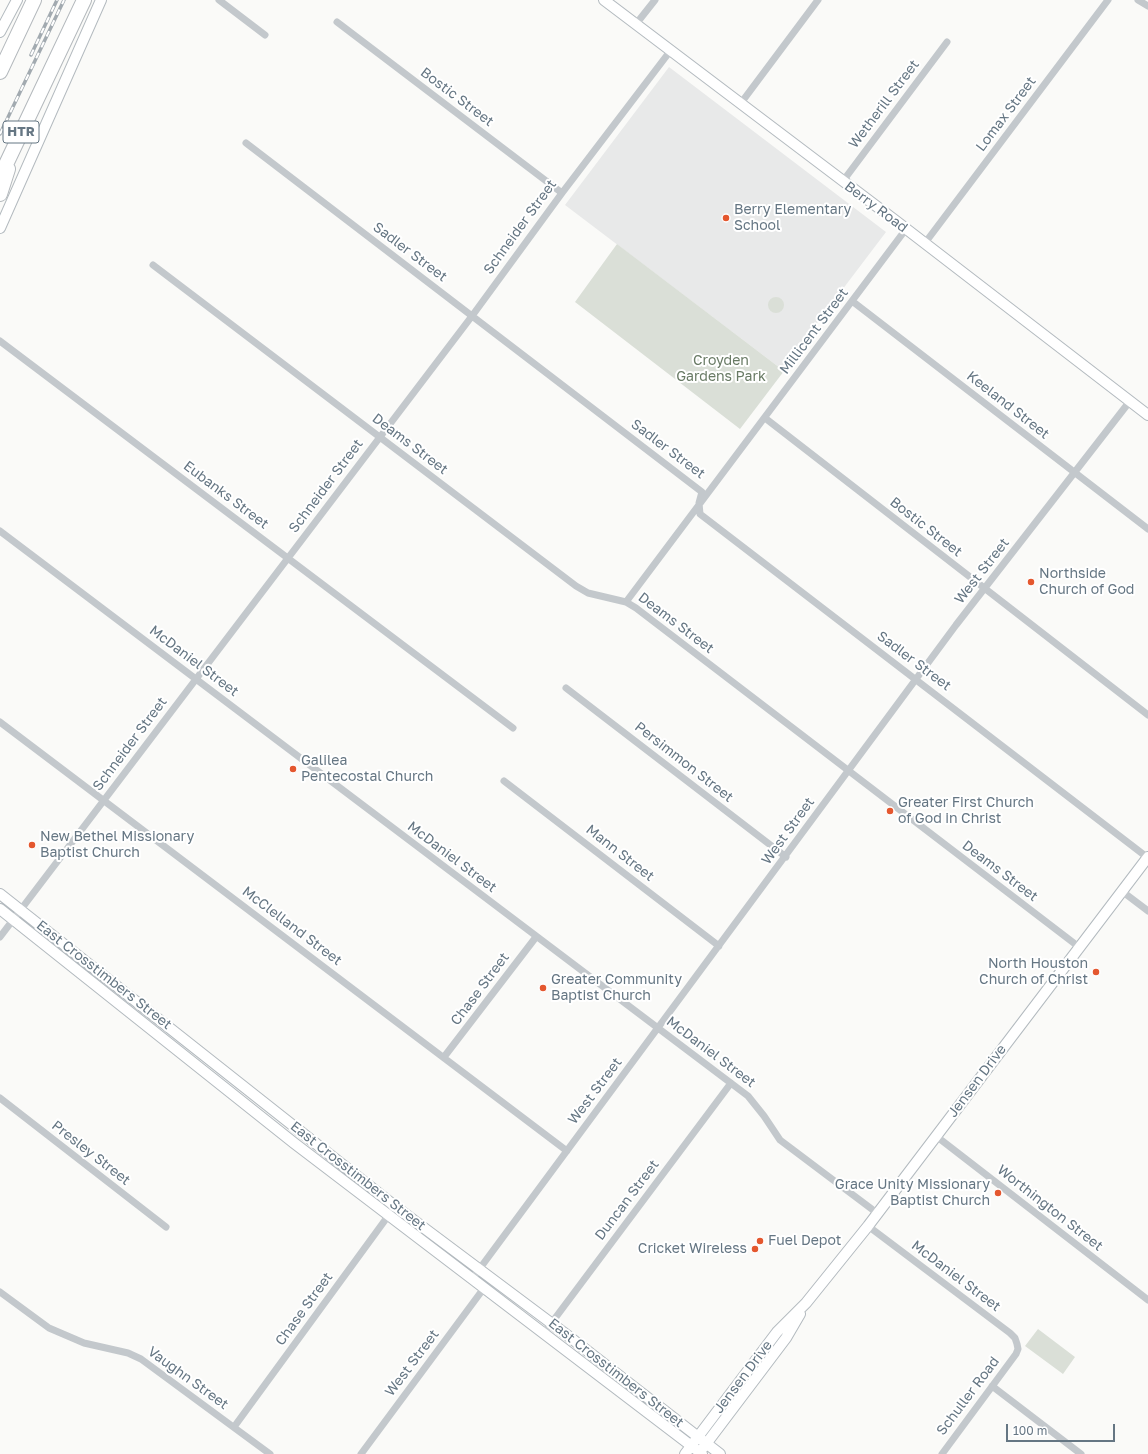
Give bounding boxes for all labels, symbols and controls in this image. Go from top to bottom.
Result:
street label: Wetherill Street [845,56,923,152]
street label: Bostic Street [417,64,497,130]
street label: Lomax Street [972,73,1040,155]
road number: HTR [3,121,39,143]
street label: Schneider Street [480,176,560,278]
street label: Berry Road [841,178,911,236]
place label: Berry Elementary School [734,202,851,234]
marker: Berry Elementary School [721,213,731,223]
street label: Sadler Street [370,219,450,285]
street label: Millicent Street [776,285,852,377]
park label: Croyden Gardens Park [676,353,766,386]
street label: Keeland Street [963,368,1053,442]
street label: Deams Street [369,410,451,478]
street label: Sadler Street [628,416,708,482]
street label: Schneider Street [285,436,367,536]
street label: Eubanks Street [180,457,272,533]
street label: Bostic Street [887,494,965,560]
street label: West Street [951,535,1013,607]
place label: Northside Church of God [1039,566,1134,598]
marker: Northside Church of God [1026,577,1036,587]
street label: Deams Street [635,589,717,657]
street label: McDaniel Street [146,622,242,700]
street label: Sadler Street [874,628,954,694]
street label: Schneider Street [89,694,171,794]
street label: Persimmon Street [631,718,737,806]
place label: Galilea Pentecostal Church [301,753,433,786]
marker: Galilea Pentecostal Church [288,764,298,774]
street label: West Street [758,794,818,868]
place label: Greater First Church of God in Christ [898,795,1034,828]
marker: Greater First Church of God in Christ [885,806,895,816]
street label: McDaniel Street [404,818,500,896]
street label: Mann Street [582,821,658,885]
place label: New Bethel Missionary Baptist Church [40,829,194,862]
street label: Deams Street [959,837,1041,905]
marker: New Bethel Missionary Baptist Church [27,840,37,850]
street label: McClelland Street [239,883,345,969]
street label: East Crosstimbers Street [33,917,175,1033]
street label: Chase Street [447,949,513,1029]
place label: North Houston Church of Christ [979,956,1088,988]
marker: North Houston Church of Christ [1091,967,1101,977]
place label: Greater Community Baptist Church [551,972,682,1004]
marker: Greater Community Baptist Church [538,983,548,993]
street label: McDaniel Street [663,1013,759,1091]
street label: Jensen Drive [944,1041,1010,1121]
street label: West Street [565,1054,625,1128]
street label: Presley Street [48,1117,134,1189]
street label: East Crosstimbers Street [287,1118,429,1234]
street label: Duncan Street [591,1157,663,1243]
street label: Worthington Street [994,1161,1106,1255]
place label: Grace Unity Missionary Baptist Church [835,1177,990,1210]
marker: Grace Unity Missionary Baptist Church [993,1188,1003,1198]
place label: Fuel Depot [768,1233,841,1249]
marker: Fuel Depot [755,1236,765,1246]
street label: McDaniel Street [908,1237,1004,1315]
place label: Cricket Wireless [638,1241,747,1257]
marker: Cricket Wireless [750,1244,760,1254]
street label: Chase Street [272,1269,336,1349]
street label: East Crosstimbers Street [545,1315,687,1431]
street label: West Street [382,1326,442,1400]
street label: Jensen Drive [710,1337,776,1417]
street label: Vaughn Street [144,1343,232,1413]
street label: Schuller Road [933,1353,1003,1439]
scale bar [1008,1416,1117,1442]
text: 100 m [1013,1423,1047,1438]

